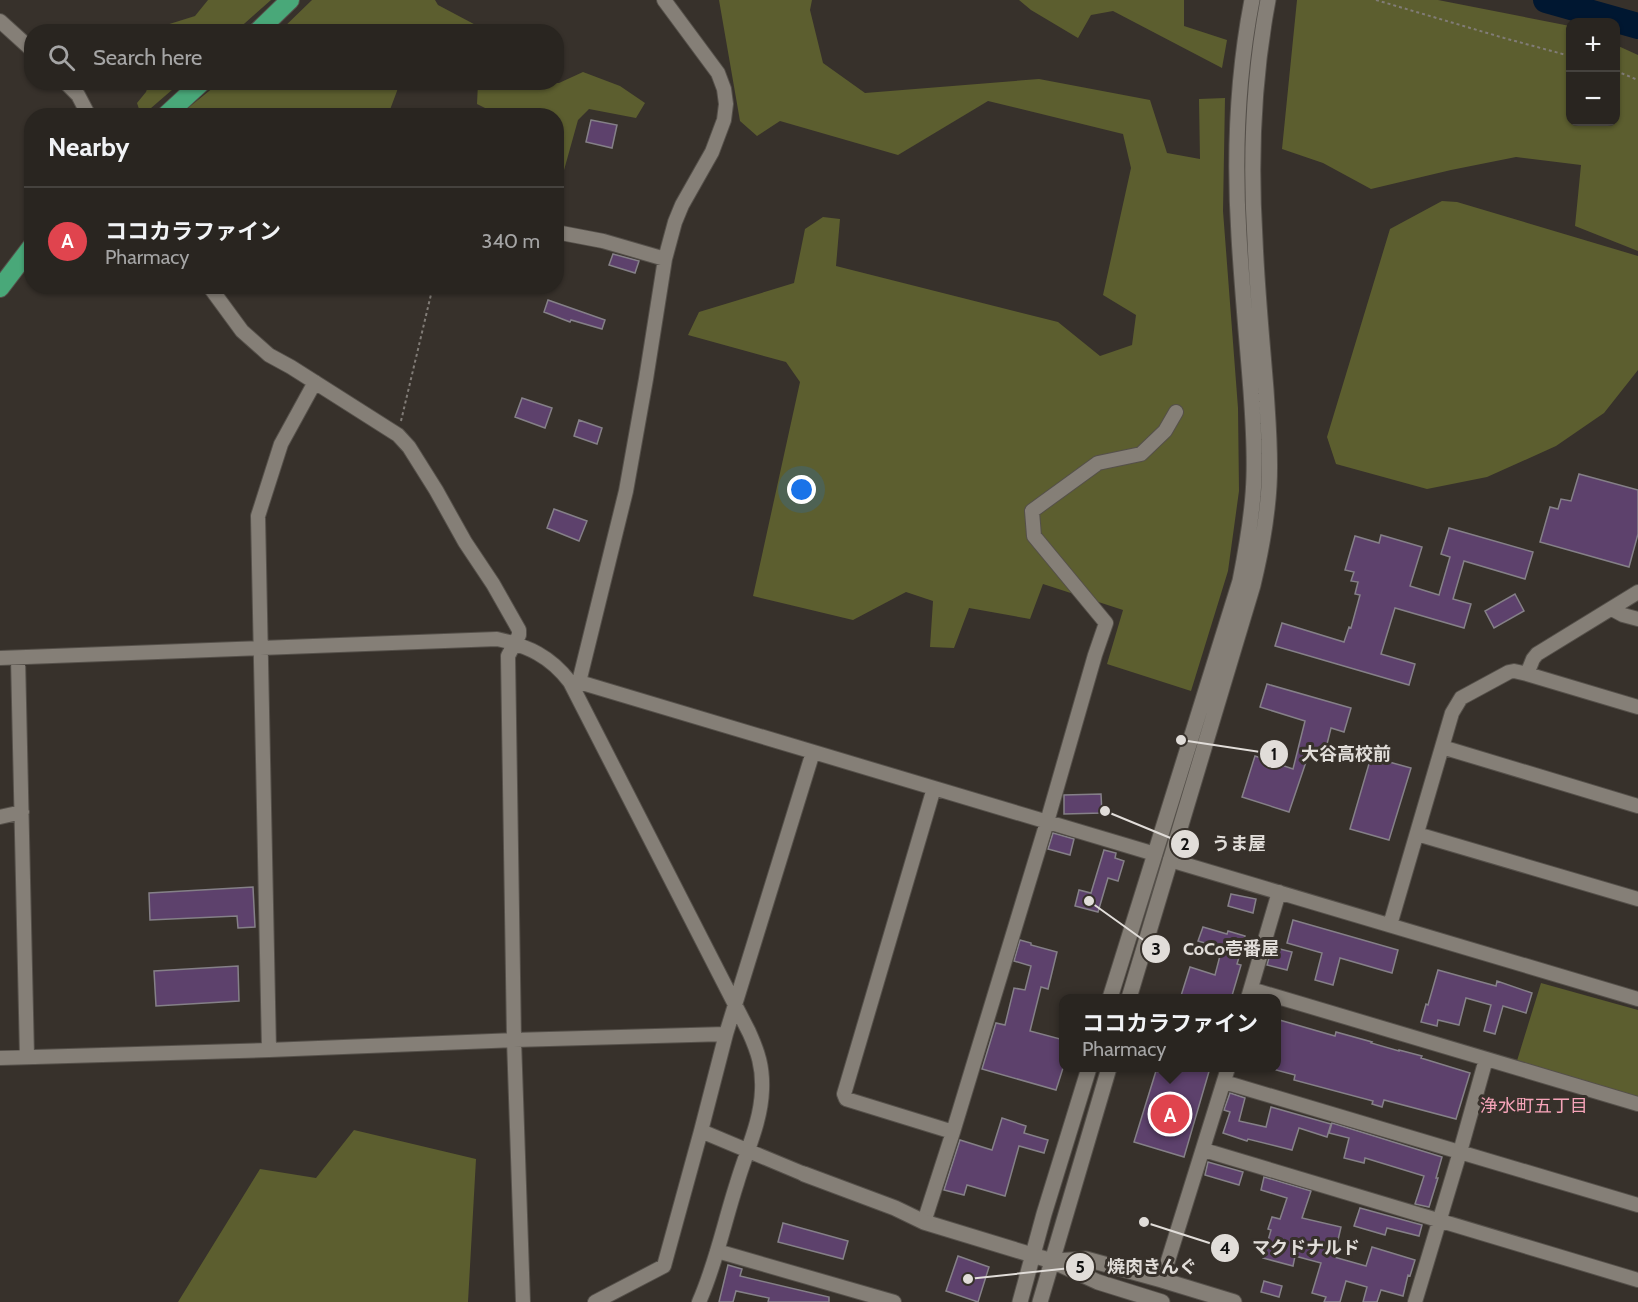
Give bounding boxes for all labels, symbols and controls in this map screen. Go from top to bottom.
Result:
map controls [1566,18,1620,126]
button: + [1566,18,1620,72]
search box [24,24,564,90]
icon: search [45,41,78,74]
text: Search here [93,44,202,71]
button: − [1566,72,1620,126]
text: Nearby [48,131,129,163]
text: ココカラファイン [105,218,281,245]
text: A [61,229,74,253]
text: 340 m [482,229,540,253]
text: Pharmacy [105,245,189,269]
your location [787,475,816,504]
callout: 大谷高校前 [1259,736,1403,772]
text: 1 [1271,743,1277,765]
text: 大谷高校前 [1301,743,1391,765]
callout: うま屋 [1170,826,1278,862]
text: 2 [1180,833,1190,855]
text: うま屋 [1212,833,1266,855]
callout: CoCo壱番屋 [1141,931,1291,967]
text: 3 [1151,938,1161,960]
text: CoCo壱番屋 [1183,938,1279,960]
popup [1059,994,1281,1072]
text: ココカラファイン [1082,1010,1258,1037]
text: Pharmacy [1082,1037,1166,1061]
pin: A [1150,1092,1190,1136]
district label: 浄水町五丁目 [1480,1095,1588,1117]
callout: マクドナルド [1210,1230,1372,1266]
text: 4 [1219,1237,1231,1259]
text: マクドナルド [1252,1237,1360,1259]
callout: 焼肉きんぐ [1065,1249,1209,1285]
text: 5 [1075,1256,1085,1278]
text: 焼肉きんぐ [1107,1256,1197,1278]

